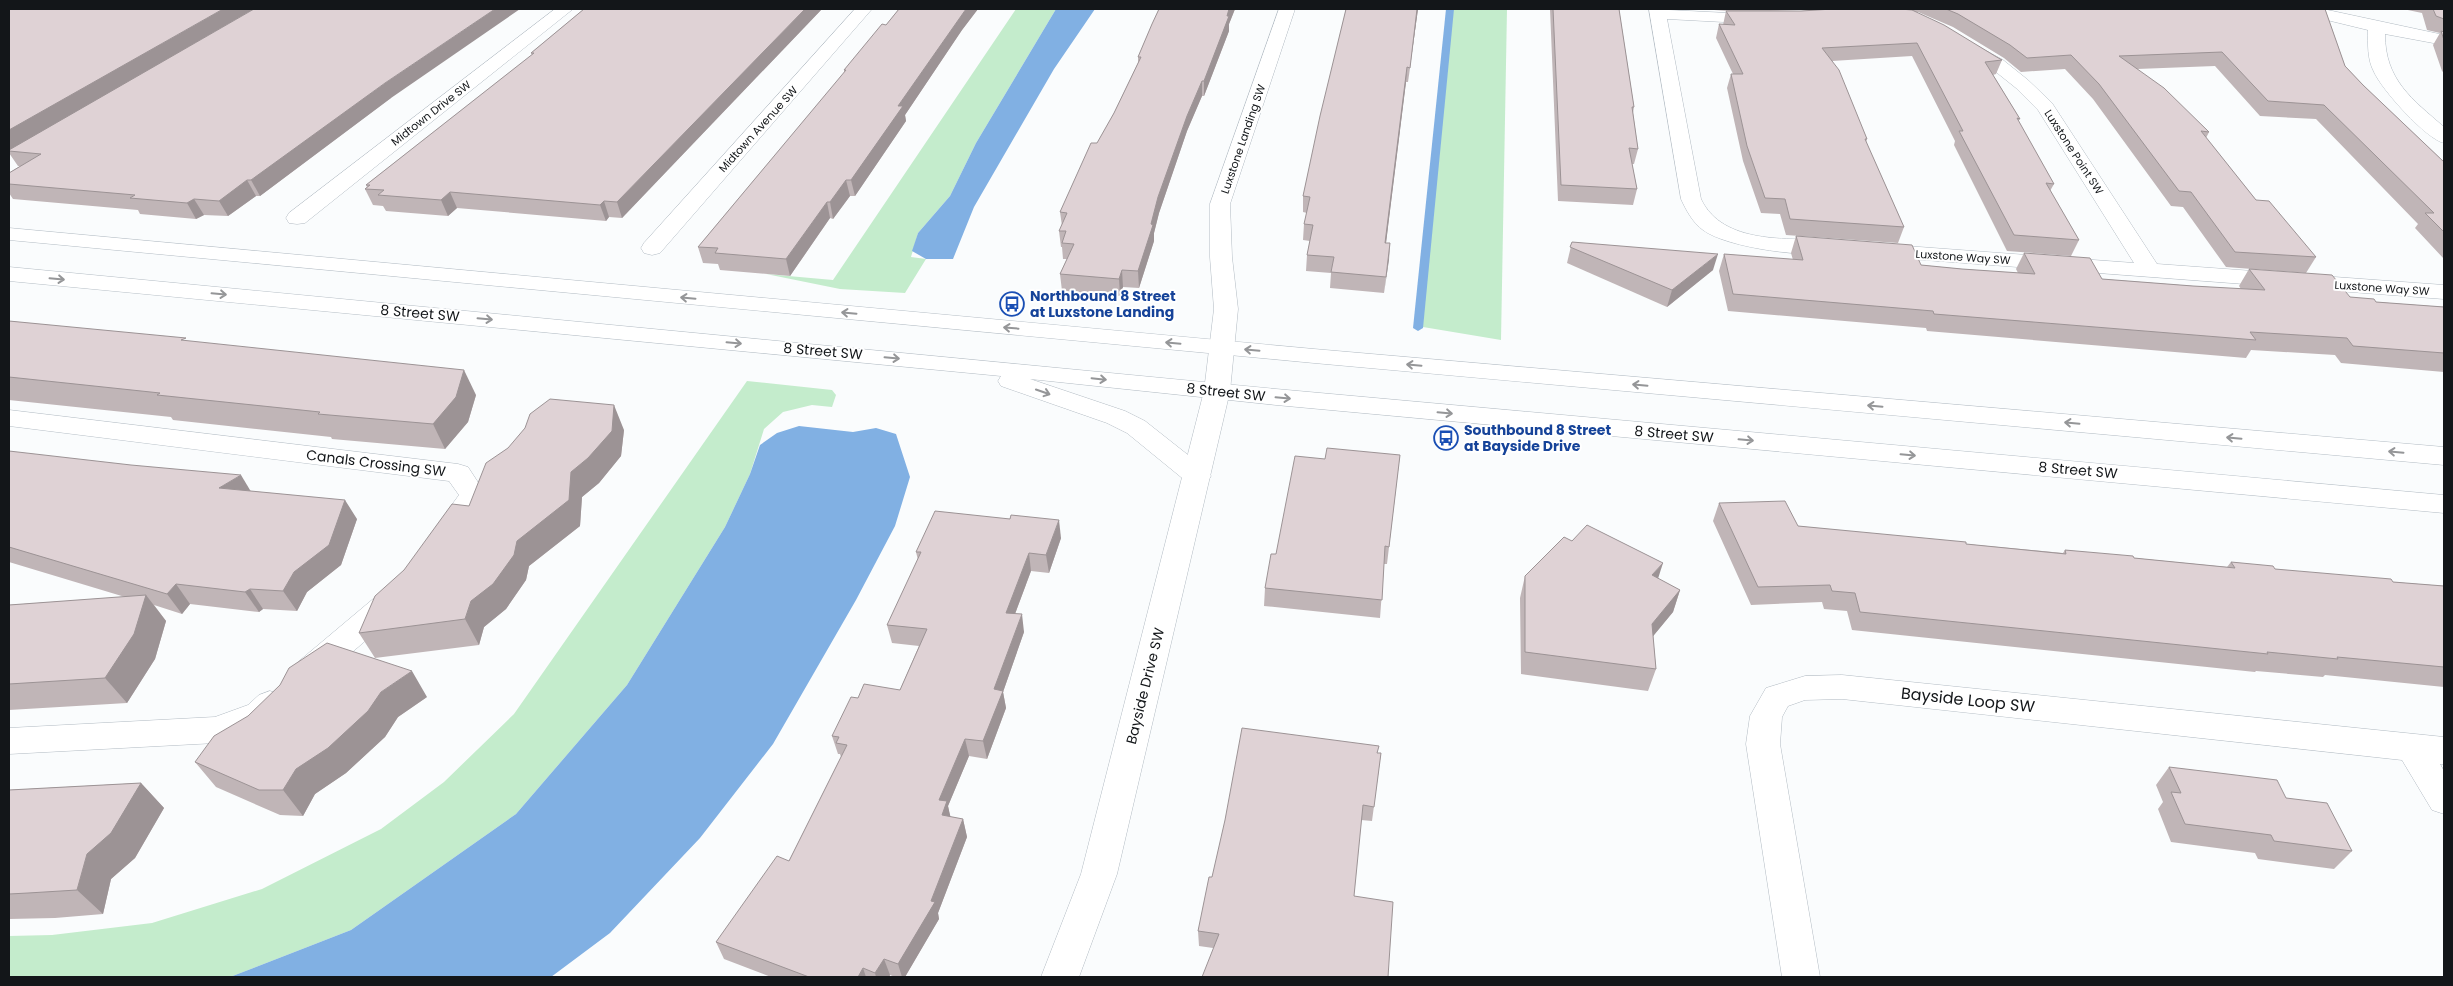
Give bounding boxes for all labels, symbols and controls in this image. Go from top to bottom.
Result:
street label: Midtown Drive SW [388,77,474,149]
street label: Midtown Avenue SW [715,82,801,176]
street label: Luxstone Landing SW [1217,82,1269,196]
street label: Luxstone Point SW [2041,107,2108,198]
street label: Luxstone Way SW [1915,246,2011,268]
one-way arrow [49,274,65,283]
street label: Luxstone Way SW [2334,277,2430,299]
place label: Northbound 8 Street at Luxstone Landing [1030,286,1176,322]
one-way arrow [211,289,227,299]
bus stop icon: Northbound 8 Street at Luxstone Landing [999,291,1025,317]
one-way arrow [680,293,696,302]
street label: 8 Street SW [380,300,461,326]
one-way arrow [842,308,858,318]
one-way arrow [477,314,493,324]
one-way arrow [1004,323,1020,333]
one-way arrow [726,338,742,348]
street label: 8 Street SW [783,338,864,364]
one-way arrow [1165,338,1181,348]
one-way arrow [1244,345,1260,355]
one-way arrow [884,353,900,363]
one-way arrow [1406,360,1422,370]
one-way arrow [1091,374,1107,384]
street label: 8 Street SW [1186,378,1267,406]
one-way arrow [1632,380,1648,390]
one-way arrow [1034,388,1050,397]
one-way arrow [1275,393,1291,403]
one-way arrow [1868,401,1884,411]
one-way arrow [1437,408,1453,418]
one-way arrow [2064,419,2080,428]
place label: Southbound 8 Street at Bayside Drive [1464,420,1611,456]
street label: 8 Street SW [1634,421,1715,447]
bus stop icon: Southbound 8 Street at Bayside Drive [1433,425,1459,451]
one-way arrow [2226,433,2242,443]
one-way arrow [1738,435,1754,445]
street label: Canals Crossing SW [305,445,447,482]
one-way arrow [2388,447,2404,457]
one-way arrow [1900,450,1916,460]
street label: 8 Street SW [2038,457,2119,483]
street label: Bayside Drive SW [1121,625,1169,746]
street label: Bayside Loop SW [1900,682,2036,719]

